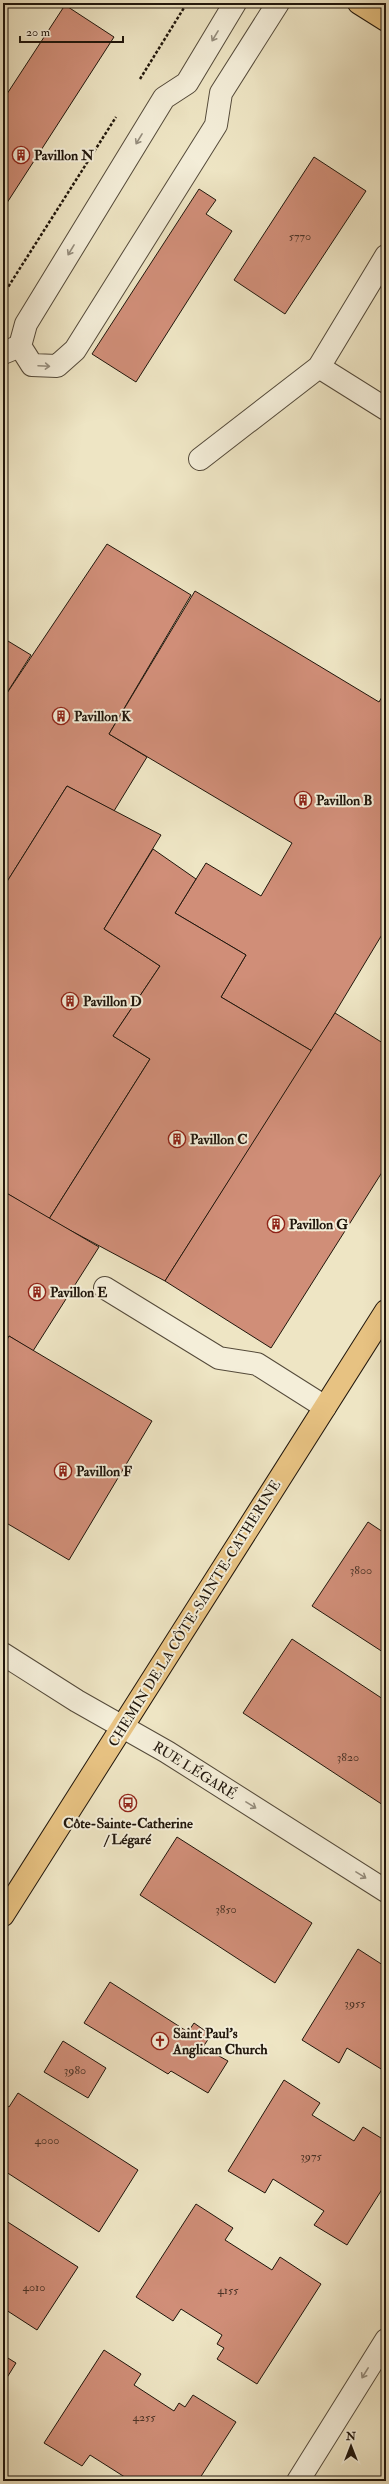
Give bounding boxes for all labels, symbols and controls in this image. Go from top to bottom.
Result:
scale bar [20,18,123,44]
text: 20 m [26,25,51,40]
one-way arrow [211,30,219,42]
one-way arrow [135,133,143,144]
building icon: Pavillon N [11,145,31,165]
place label: Pavillon N [34,147,94,164]
house number: 5770 [289,229,311,244]
one-way arrow [67,244,75,256]
one-way arrow [37,362,50,369]
building icon: Pavillon K [51,706,71,726]
place label: Pavillon K [74,708,132,725]
building icon: Pavillon B [293,790,313,810]
place label: Pavillon B [316,792,372,809]
building icon: Pavillon D [60,991,80,1011]
place label: Pavillon D [83,993,142,1010]
building icon: Pavillon C [167,1129,187,1149]
place label: Pavillon C [190,1131,247,1148]
building icon: Pavillon G [266,1214,286,1234]
place label: Pavillon G [289,1216,348,1233]
building icon: Pavillon E [27,1282,47,1302]
place label: Pavillon E [50,1284,107,1301]
building icon: Pavillon F [53,1461,73,1481]
place label: Pavillon F [76,1463,132,1480]
street label: CHEMIN DE LA CÔTE-SAINTE-CATHERINE [105,1477,284,1750]
house number: 3800 [350,1563,372,1578]
street label: RUE LÉGARÉ [150,1738,240,1803]
house number: 3820 [337,1750,359,1765]
bus stop icon: Côte-Sainte-Catherine / Légaré [118,1793,138,1813]
one-way arrow [245,1801,256,1809]
place label: Côte-Sainte-Catherine / Légaré [63,1815,193,1849]
one-way arrow [355,1871,367,1879]
house number: 3850 [215,1902,237,1917]
house number: 3955 [344,1996,366,2011]
place label: Saint Paul's Anglican Church [172,2025,268,2059]
church icon: Saint Paul's Anglican Church [150,2031,170,2051]
house number: 3980 [64,2063,86,2078]
house number: 4000 [35,2133,59,2148]
house number: 3975 [300,2149,322,2164]
house number: 4010 [23,2280,45,2295]
house number: 4155 [217,2283,239,2298]
one-way arrow [361,2367,369,2379]
house number: 4255 [132,2410,156,2425]
north arrow [331,2426,371,2466]
text: N [345,2430,357,2443]

